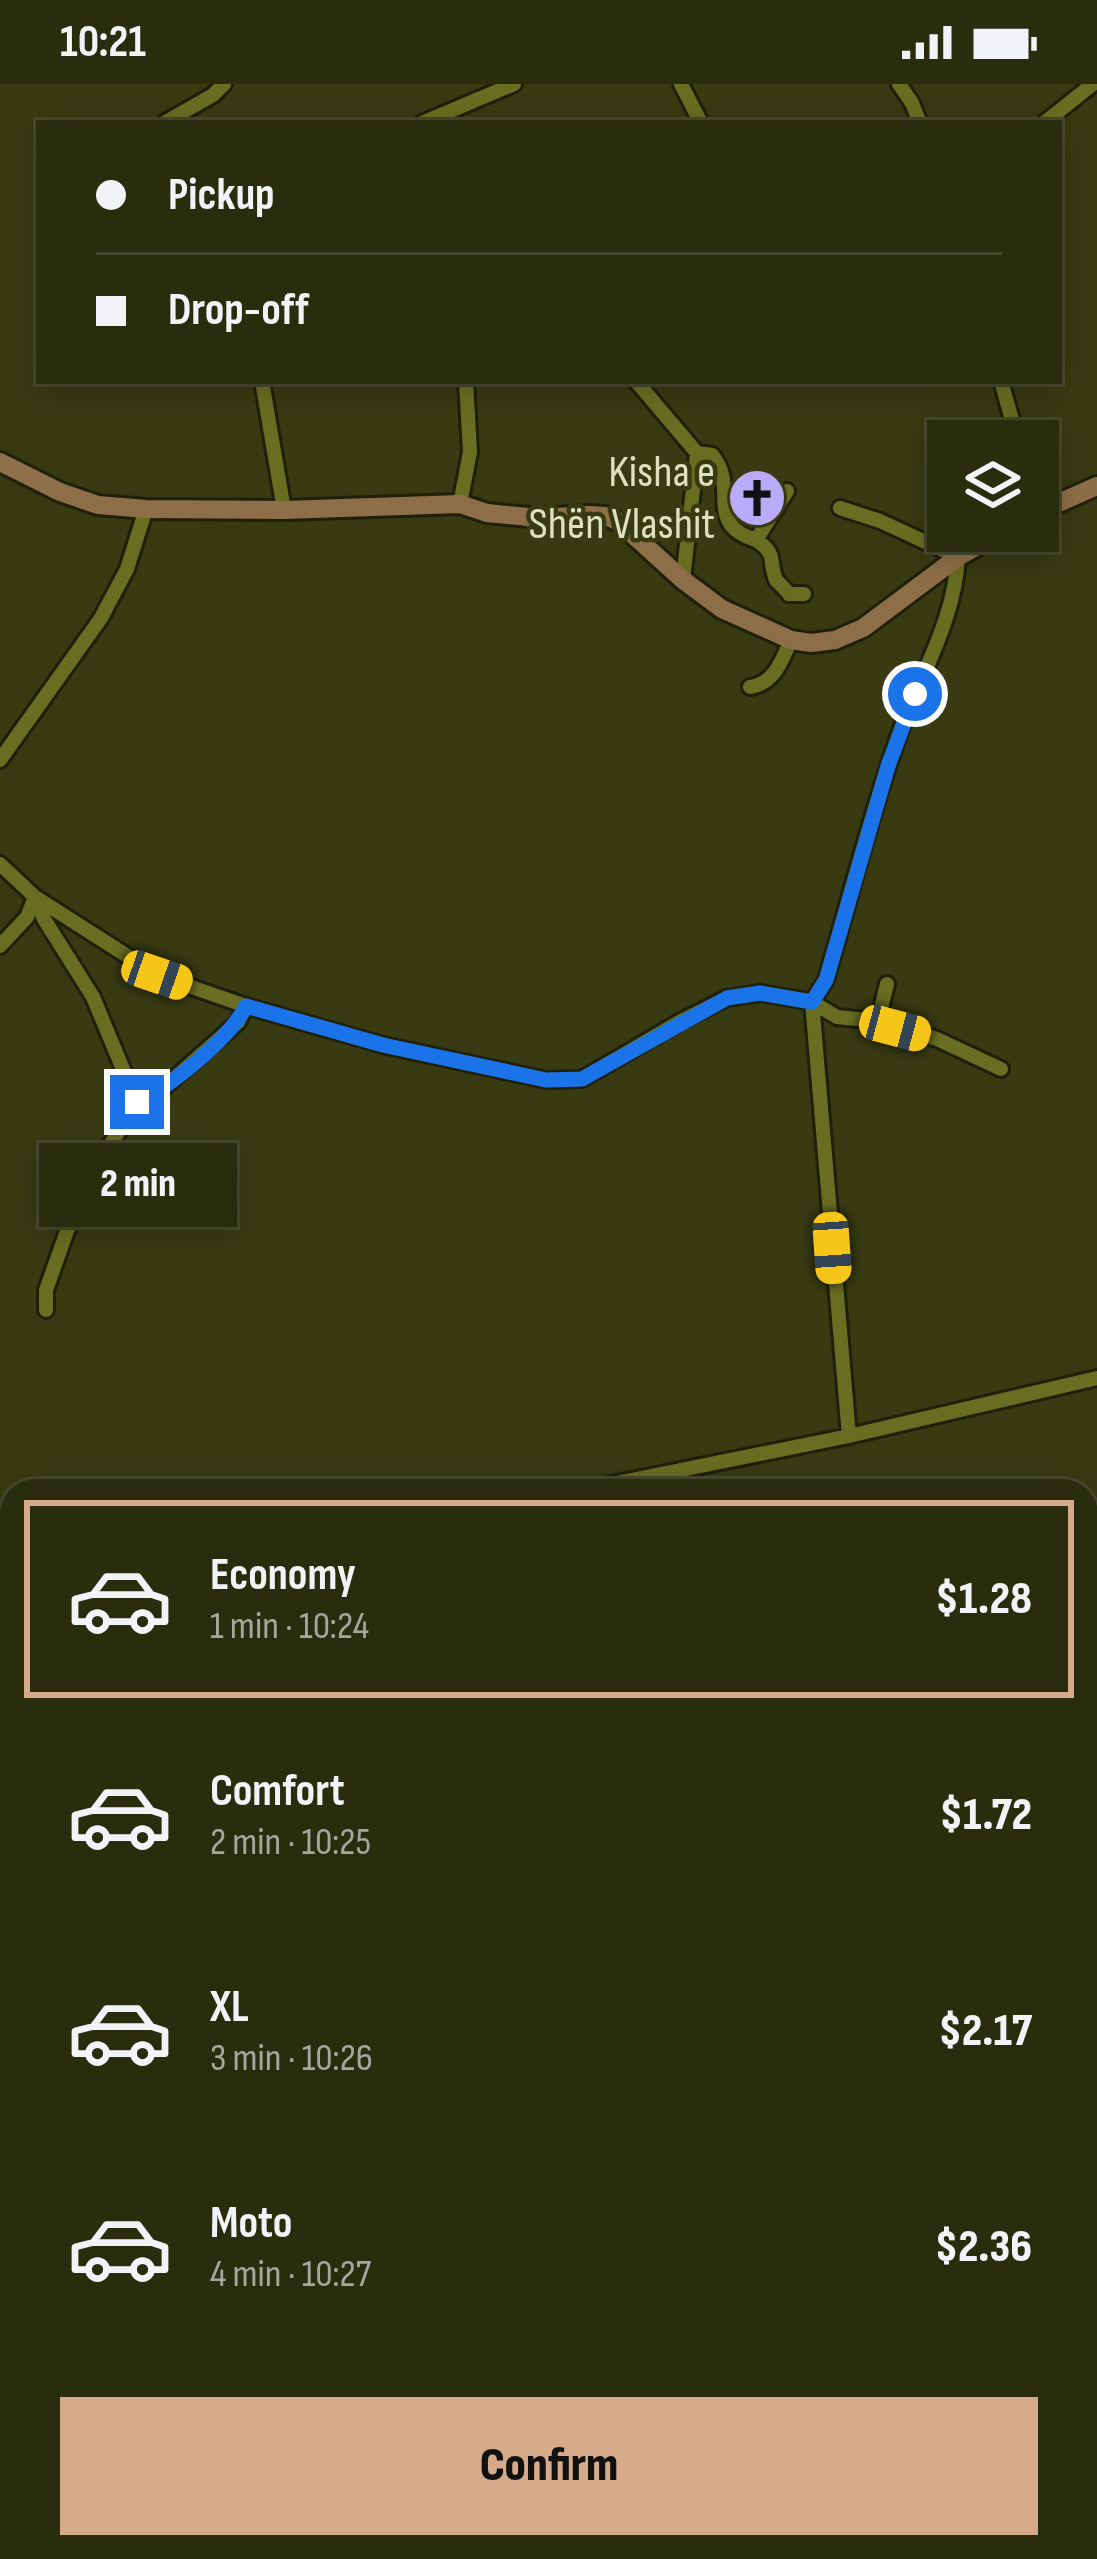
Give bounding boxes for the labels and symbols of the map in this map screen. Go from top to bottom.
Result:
place label: Kisha e Shën Vlashit [529,445,715,552]
church icon: Kisha e Shën Vlashit [726,467,788,529]
route start [888,667,942,721]
car [117,946,197,1004]
car [856,1001,934,1055]
route end [110,1075,164,1129]
callout: 2 min [38,1144,236,1228]
car [812,1211,852,1285]

